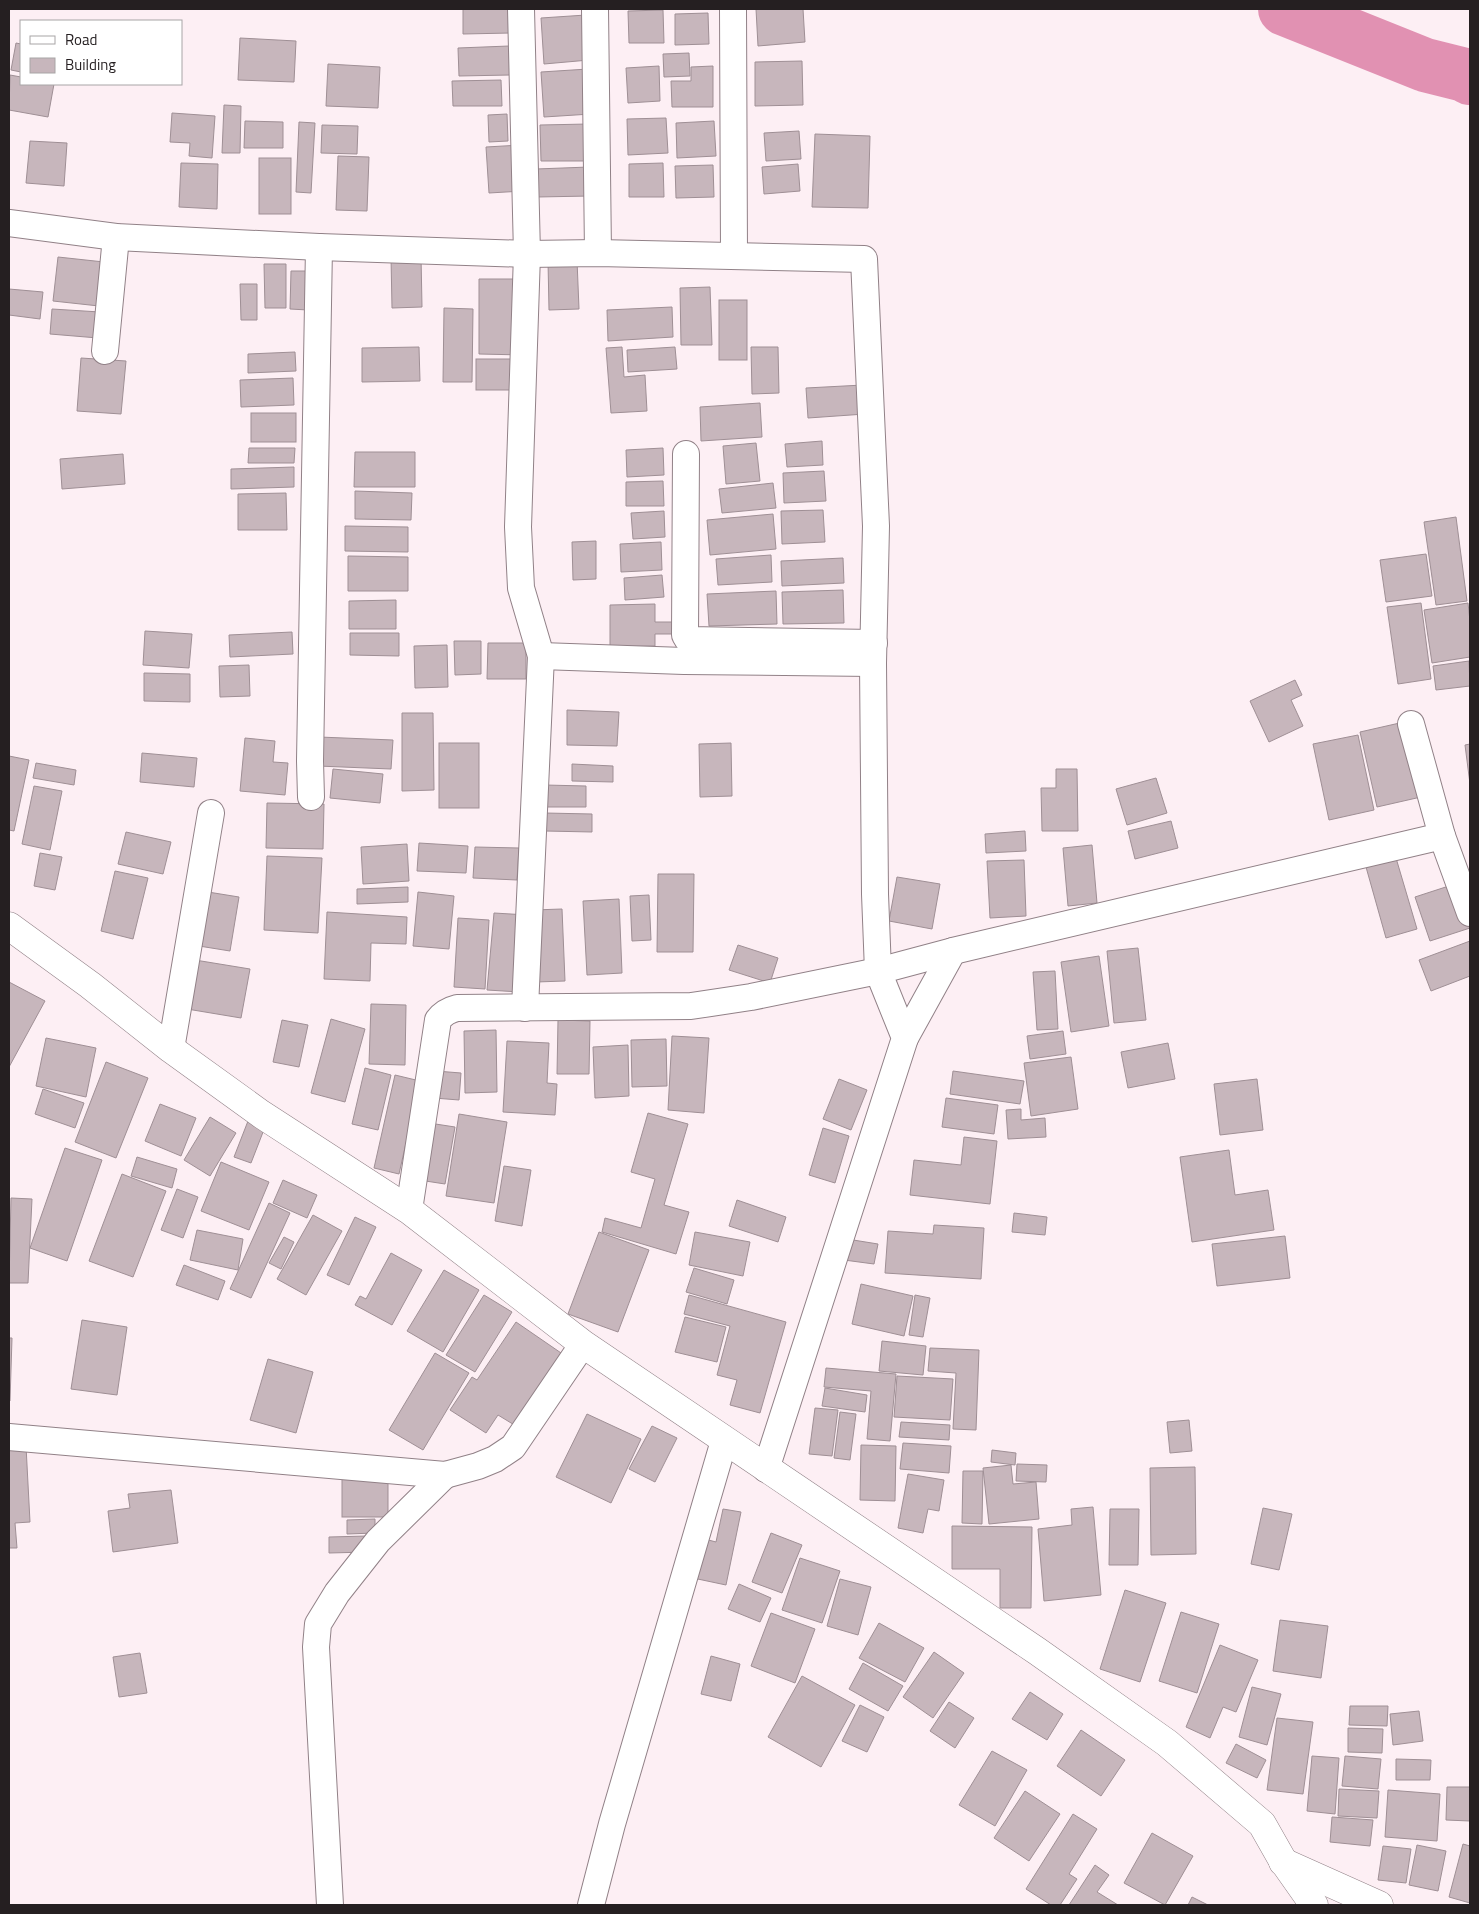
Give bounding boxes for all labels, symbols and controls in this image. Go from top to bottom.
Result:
legend [20,20,182,85]
text: Road [65,28,97,51]
text: Building [65,53,116,76]

